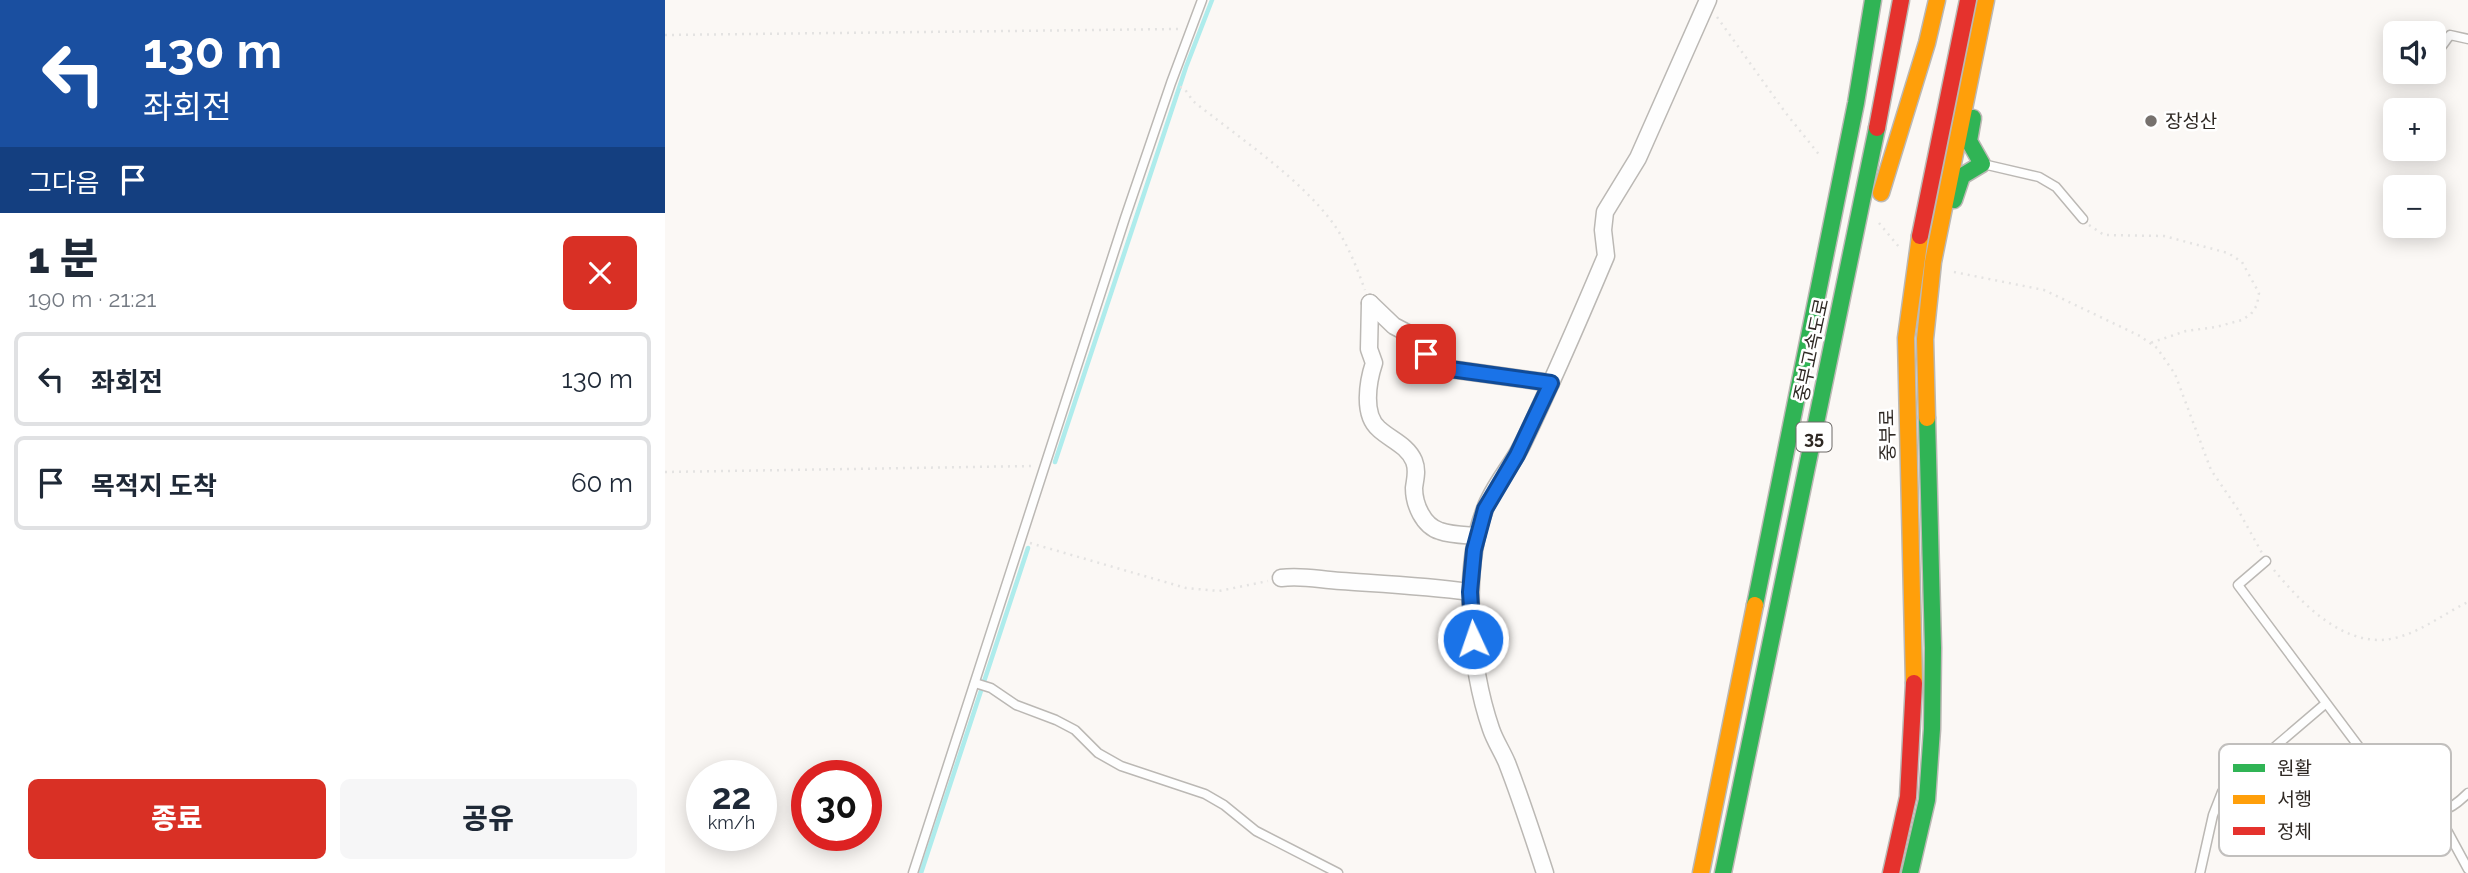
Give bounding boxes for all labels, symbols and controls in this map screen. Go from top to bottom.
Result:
map controls [2383,21,2446,238]
button: sound [2383,21,2446,84]
text: 130 m [143,22,282,79]
icon: left [28,28,119,119]
text: 좌회전 [143,88,231,125]
button: + [2383,98,2446,161]
place label: 장성산 [2165,110,2217,132]
marker: 장성산 [2143,113,2159,129]
icon: arrive [114,161,152,199]
text: 그다음 [28,168,100,198]
button: − [2383,175,2446,238]
text: 1 분 [28,234,98,283]
button: close [563,236,637,310]
text: 190 m · 21:21 [28,285,156,312]
street label: 중부고속도로 [1789,296,1833,404]
pin [1396,324,1456,384]
icon: arrive [1407,335,1445,373]
icon: left [32,360,70,398]
text: 130 m [562,364,633,394]
text: 좌회전 [91,367,163,397]
street label: 중부로 [1876,409,1898,461]
road number: 35 [1797,422,1831,452]
icon: arrive [32,464,70,502]
text: 60 m [571,468,633,498]
text: 목적지 도착 [91,471,217,501]
position arrow [1436,602,1510,676]
legend [2219,744,2451,856]
text: 원활 [2277,757,2312,779]
speed limit sign: 30 [791,760,882,851]
text: 22 [712,776,751,817]
button: 종료 [28,779,326,859]
button: 공유 [340,779,637,859]
text: 서행 [2277,788,2312,810]
text: km/h [708,812,755,833]
text: 정체 [2277,820,2312,842]

